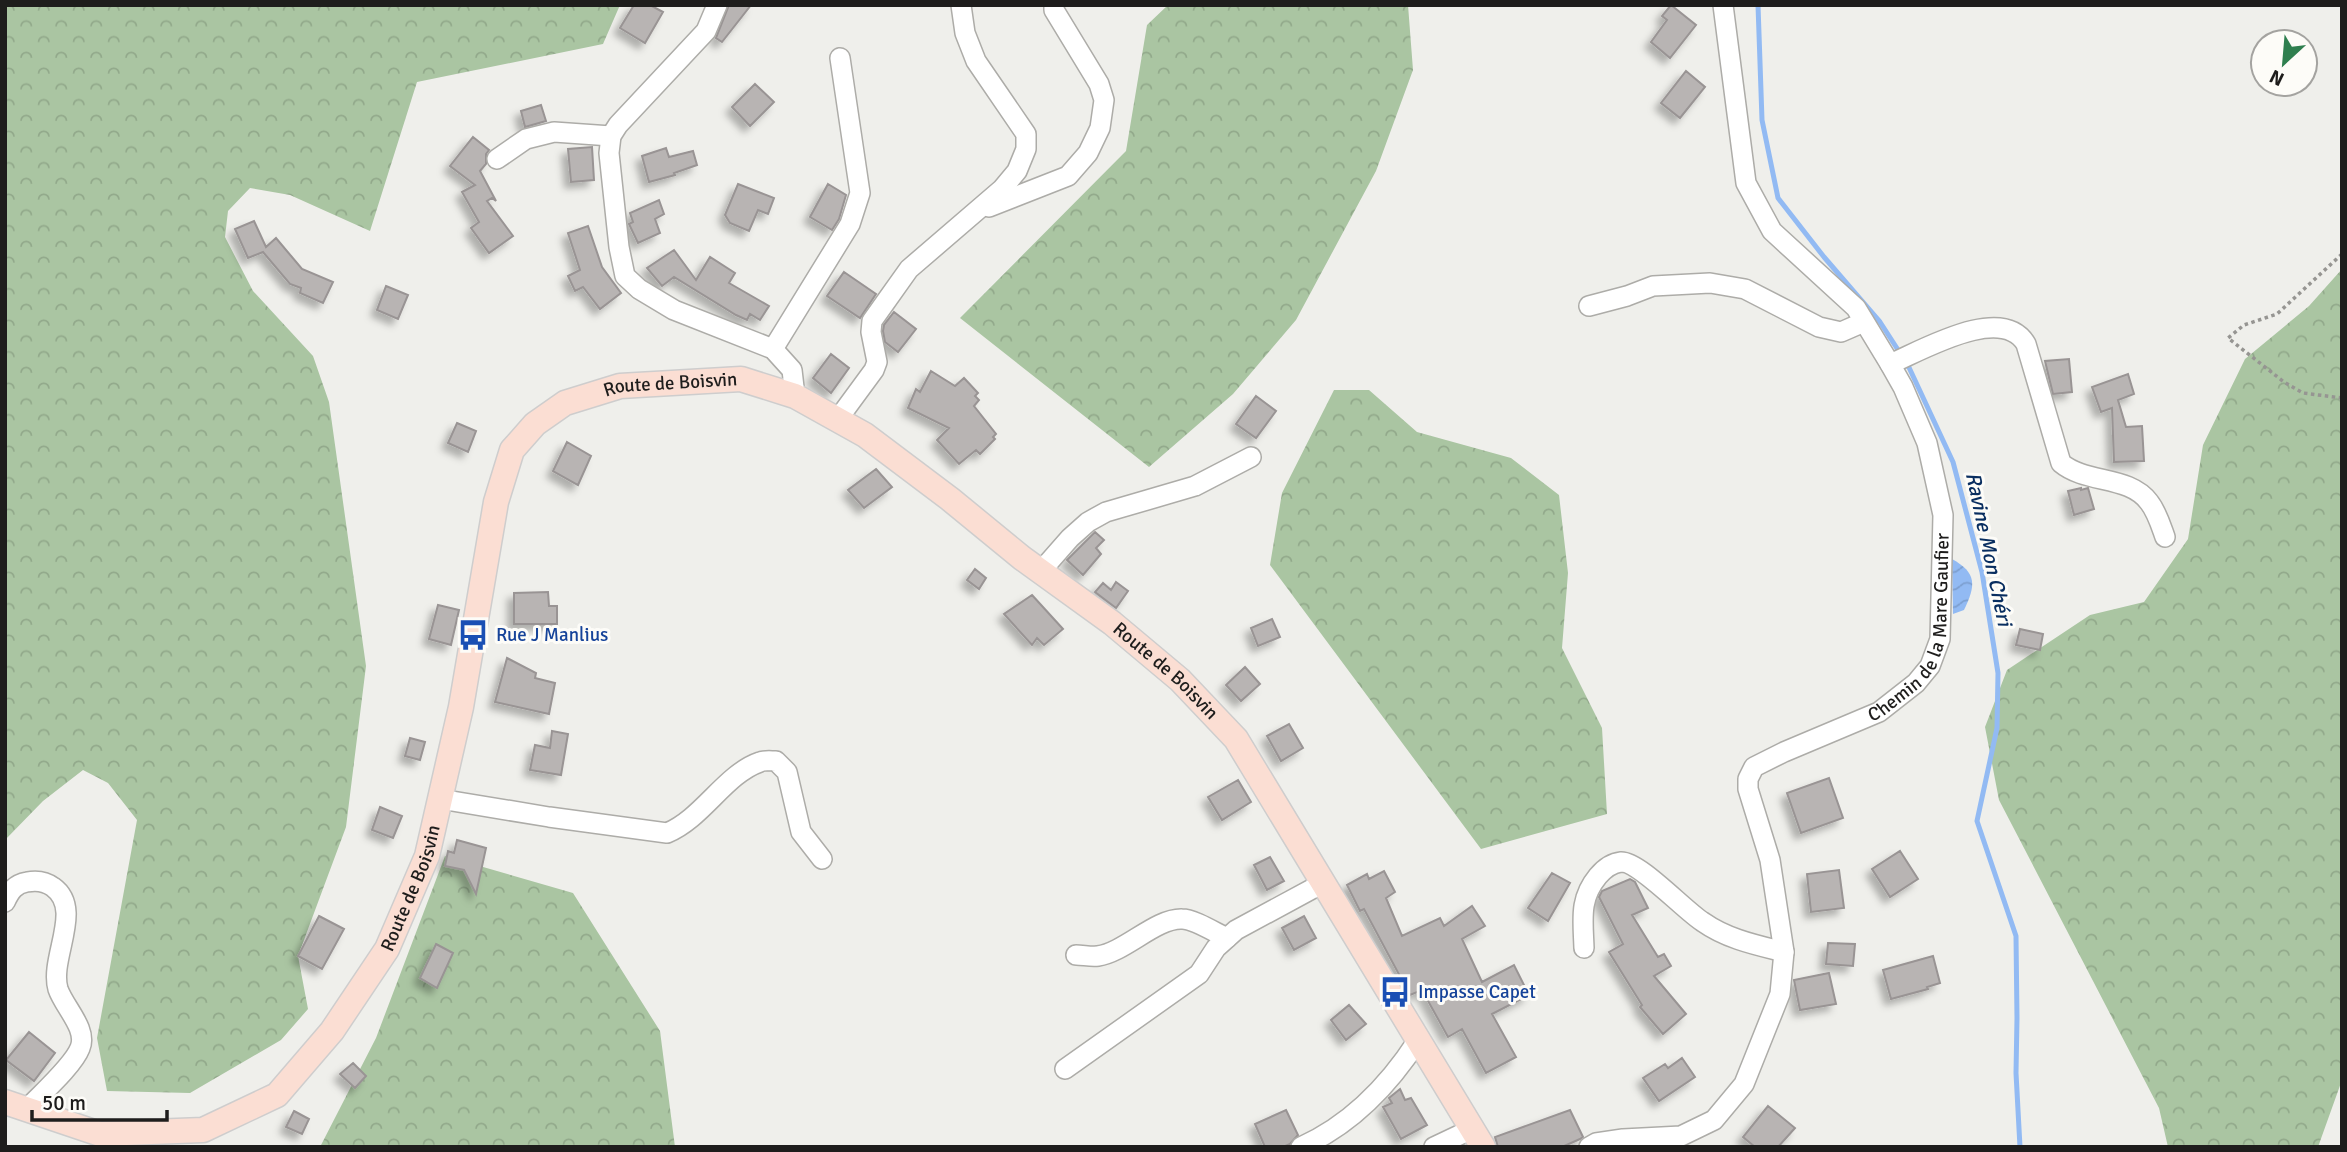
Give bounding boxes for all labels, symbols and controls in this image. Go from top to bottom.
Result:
north arrow [2249,28,2319,98]
text: N [2266,64,2288,91]
street label: Route de Boisvin [600,367,738,402]
water label: Ravine Mon Chéri [1960,470,2018,631]
street label: Chemin de la Mare Gaufier [1864,533,1955,727]
street label: Route de Boisvin [1108,617,1223,725]
bus stop icon: Rue J Manlius [456,618,490,652]
place label: Rue J Manlius [496,623,608,647]
street label: Route de Boisvin [375,823,446,955]
bus stop icon: Impasse Capet [1378,975,1412,1009]
place label: Impasse Capet [1418,980,1536,1004]
scale bar [32,1078,166,1122]
text: 50 m [42,1090,86,1116]

